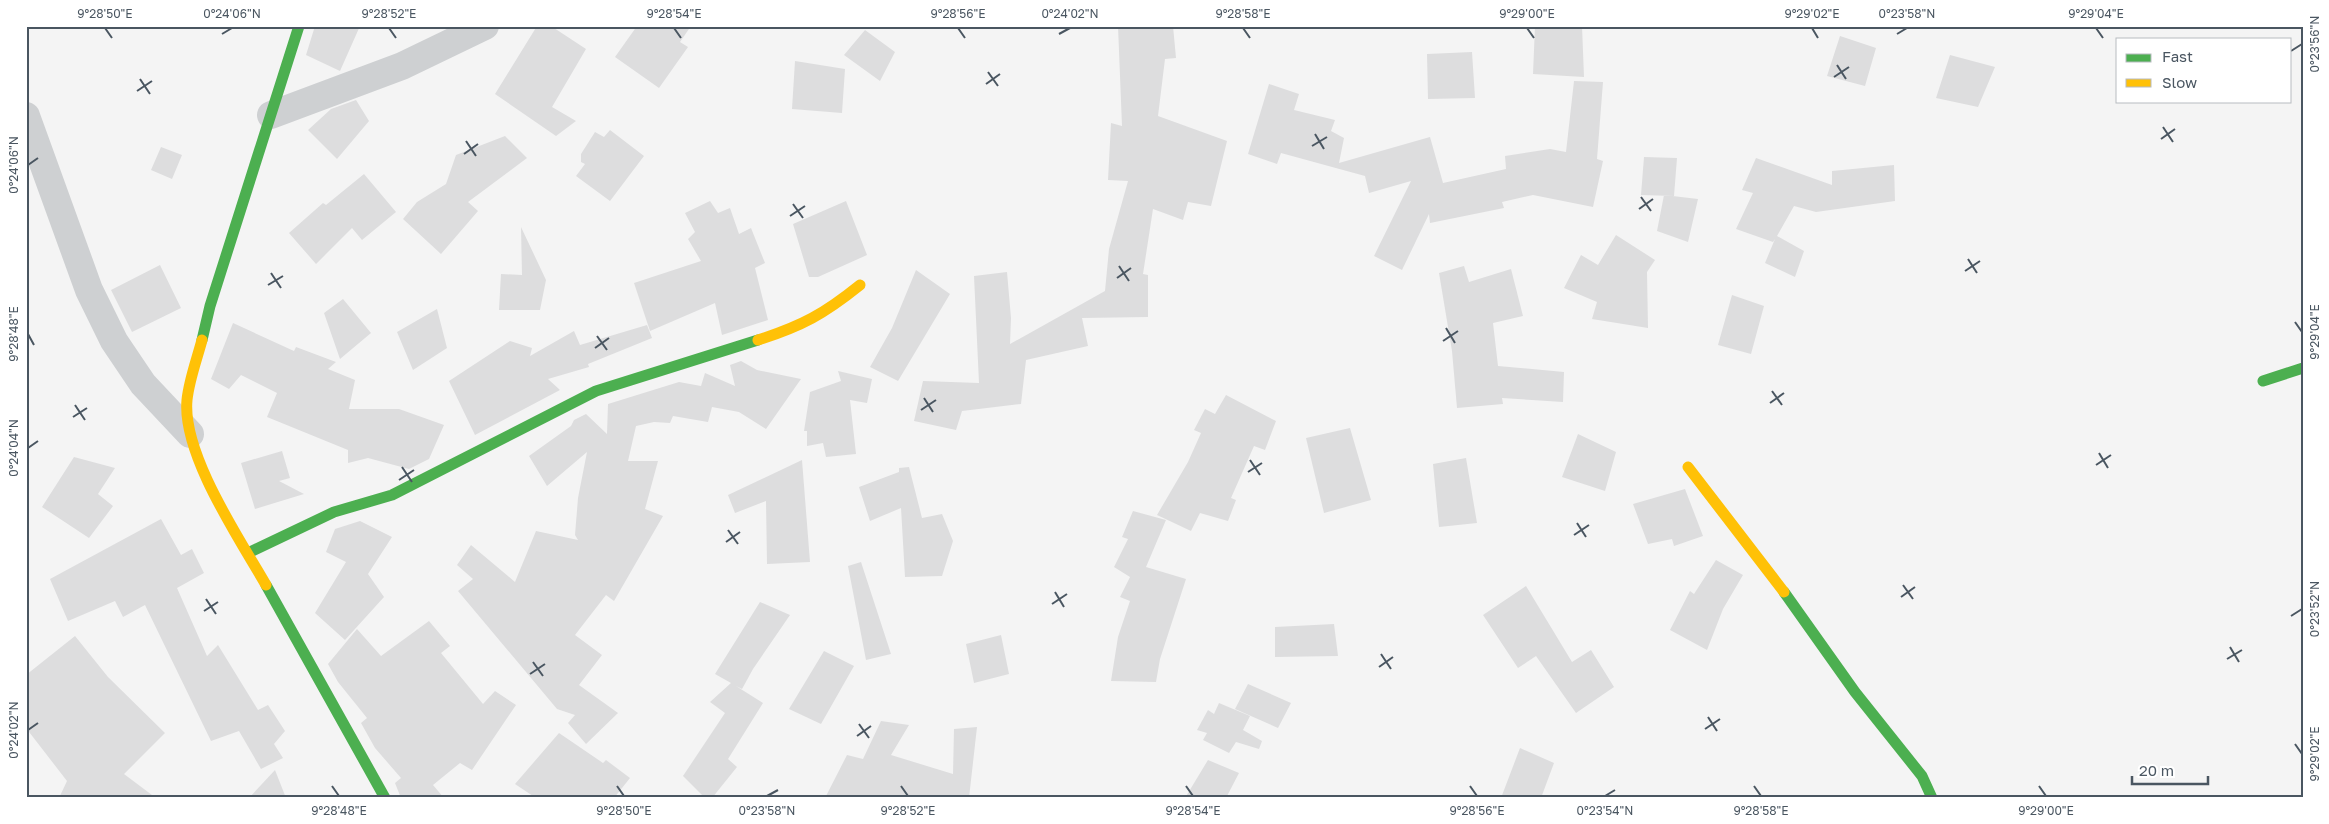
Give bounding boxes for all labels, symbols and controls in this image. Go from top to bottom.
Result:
text: 9°28'50"E [77,6,133,21]
text: 0°24'06"N [203,6,261,21]
text: 9°28'52"E [362,6,416,21]
text: 9°28'54"E [646,6,702,21]
text: 9°28'56"E [930,6,986,21]
text: 0°24'02"N [1041,6,1099,21]
text: 9°28'58"E [1215,6,1271,21]
text: 9°29'00"E [1499,6,1555,21]
text: 9°29'02"E [1784,6,1840,21]
text: 0°23'58"N [1879,6,1935,21]
text: 9°29'04"E [2068,6,2124,21]
text: 0°23'56"N [2307,16,2322,72]
legend [2116,38,2292,102]
text: Fast [2162,47,2193,65]
text: Slow [2162,73,2197,91]
text: 0°24'06"N [6,136,21,194]
text: 9°29'04"E [2307,304,2322,360]
text: 9°28'48"E [6,306,21,362]
text: 0°24'04"N [6,419,21,477]
text: 0°23'52"N [2307,581,2322,637]
text: 0°24'02"N [6,701,21,759]
text: 9°29'02"E [2307,726,2322,782]
scale bar [2132,754,2208,786]
text: 20 m [2139,761,2174,779]
text: 9°28'48"E [311,803,367,818]
text: 9°28'50"E [596,803,652,818]
text: 0°23'58"N [739,803,795,818]
text: 9°28'52"E [881,803,935,818]
text: 9°28'54"E [1165,803,1221,818]
text: 9°28'56"E [1449,803,1505,818]
text: 0°23'54"N [1577,803,1633,818]
text: 9°28'58"E [1733,803,1789,818]
text: 9°29'00"E [2018,803,2074,818]

